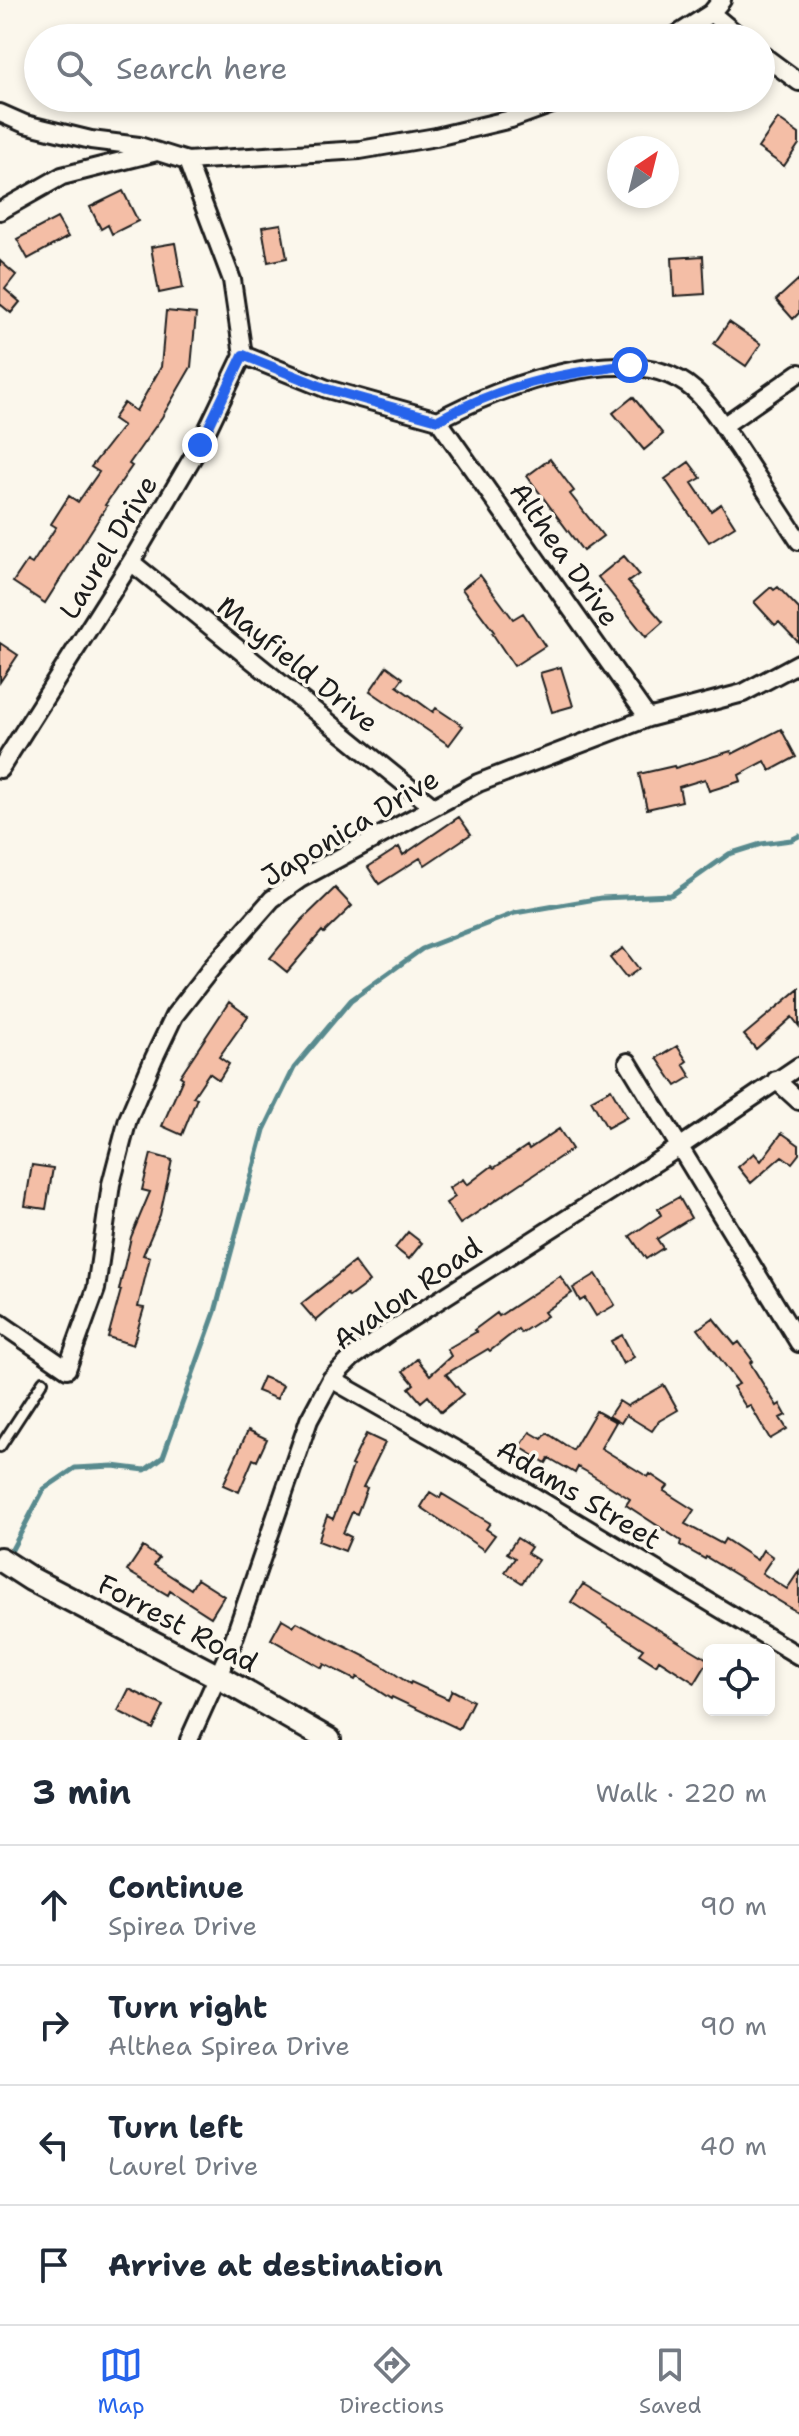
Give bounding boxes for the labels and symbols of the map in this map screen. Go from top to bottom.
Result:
north arrow [607,136,679,208]
route start [612,347,648,383]
route end [182,427,218,463]
street label: Laurel Drive [50,468,166,626]
street label: Althea Drive [501,474,629,634]
street label: Mayfield Drive [209,587,387,741]
street label: Japonica Drive [254,759,446,895]
street label: Avalon Road [325,1228,489,1358]
street label: Adams Street [490,1430,668,1558]
street label: Forrest Road [91,1565,265,1681]

